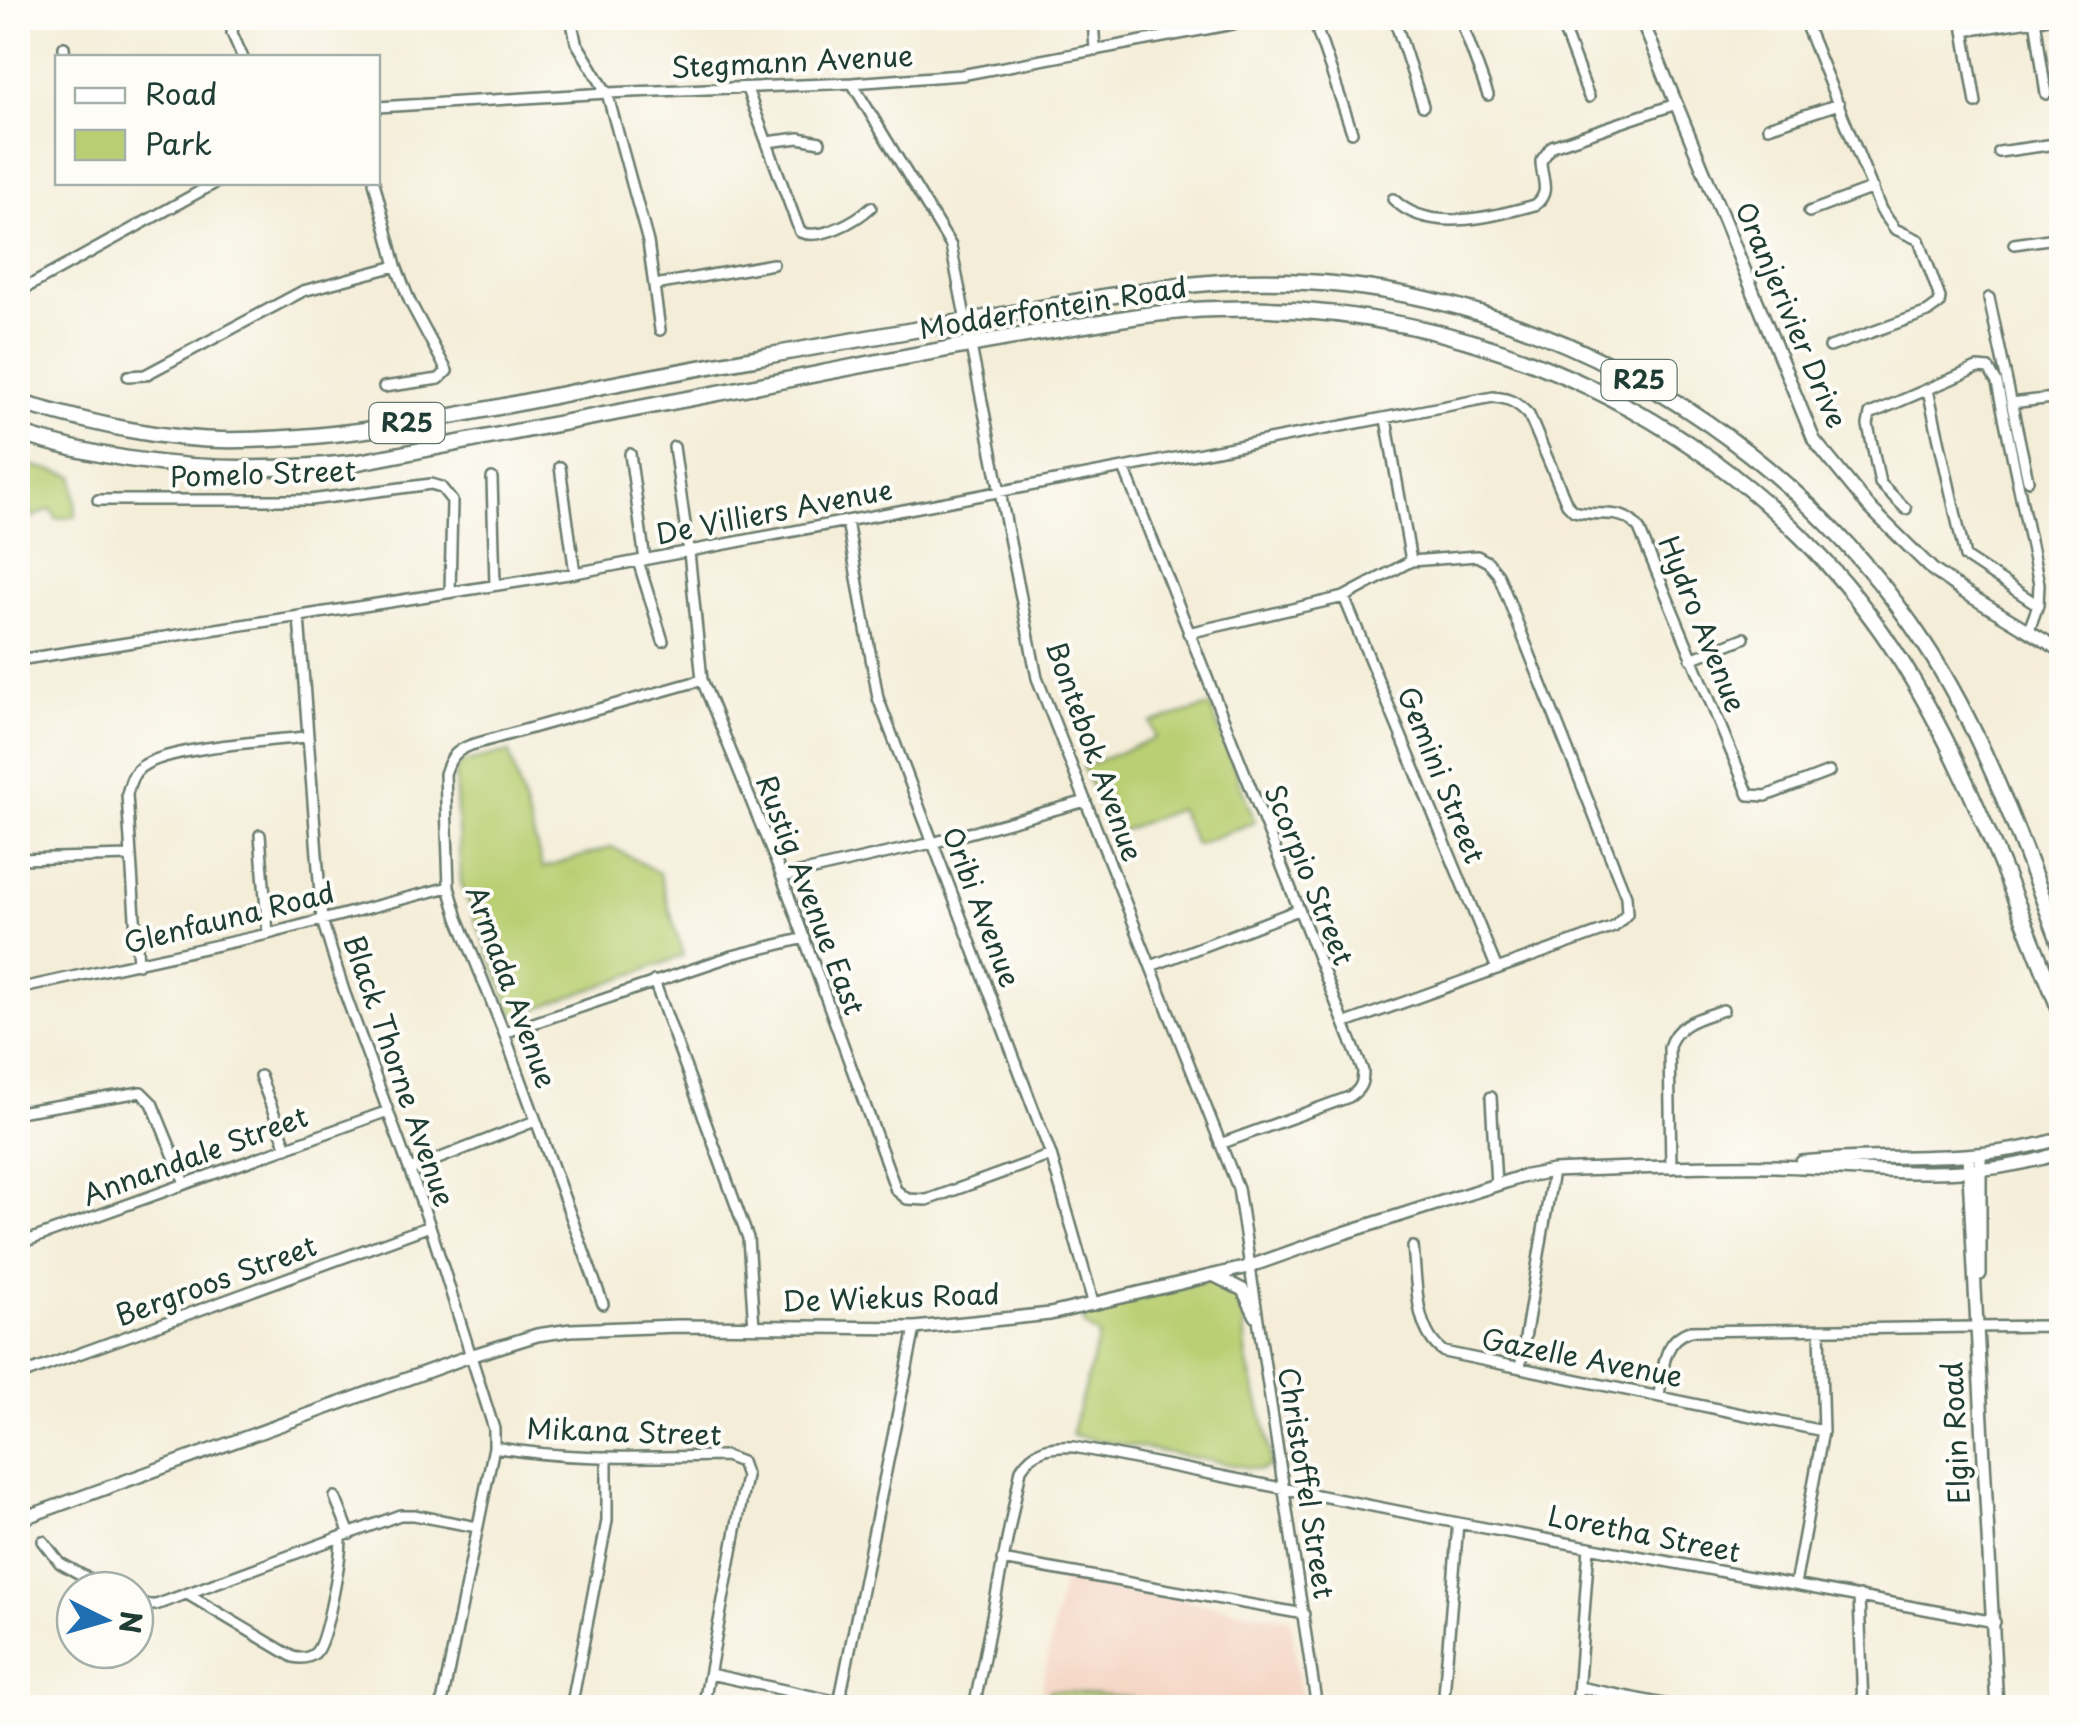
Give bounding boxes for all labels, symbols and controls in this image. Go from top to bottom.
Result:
street label: Stegmann Avenue [670,33,914,88]
legend [55,55,380,185]
text: Road [145,70,218,115]
text: Park [145,120,212,165]
street label: Oranjerivier Drive [1725,194,1860,434]
street label: Modderfontein Road [916,264,1190,349]
road number: R25 [1602,360,1676,400]
road number: R25 [370,403,444,443]
street label: Pomelo Street [169,448,357,497]
street label: De Villiers Avenue [652,467,895,555]
street label: Hydro Avenue [1648,529,1758,718]
street label: Bontebok Avenue [1035,634,1155,867]
street label: Gemini Street [1387,680,1497,869]
street label: Rustig Avenue East [746,768,877,1021]
street label: Scorpio Street [1255,778,1366,971]
street label: Oribi Avenue [932,820,1033,993]
street label: Glenfauna Road [119,870,338,963]
street label: Armada Avenue [456,879,569,1094]
street label: Black Thorne Avenue [334,929,467,1212]
street label: Annandale Street [76,1094,313,1215]
street label: Bergroos Street [109,1223,322,1336]
street label: De Wiekus Road [781,1271,1001,1322]
street label: Gazelle Avenue [1478,1316,1687,1397]
street label: Elgin Road [1929,1361,1980,1506]
street label: Christoffel Street [1268,1364,1347,1602]
street label: Mikana Street [526,1406,722,1455]
street label: Loretha Street [1544,1493,1744,1572]
north arrow [55,1570,155,1670]
text: N [109,1609,154,1635]

